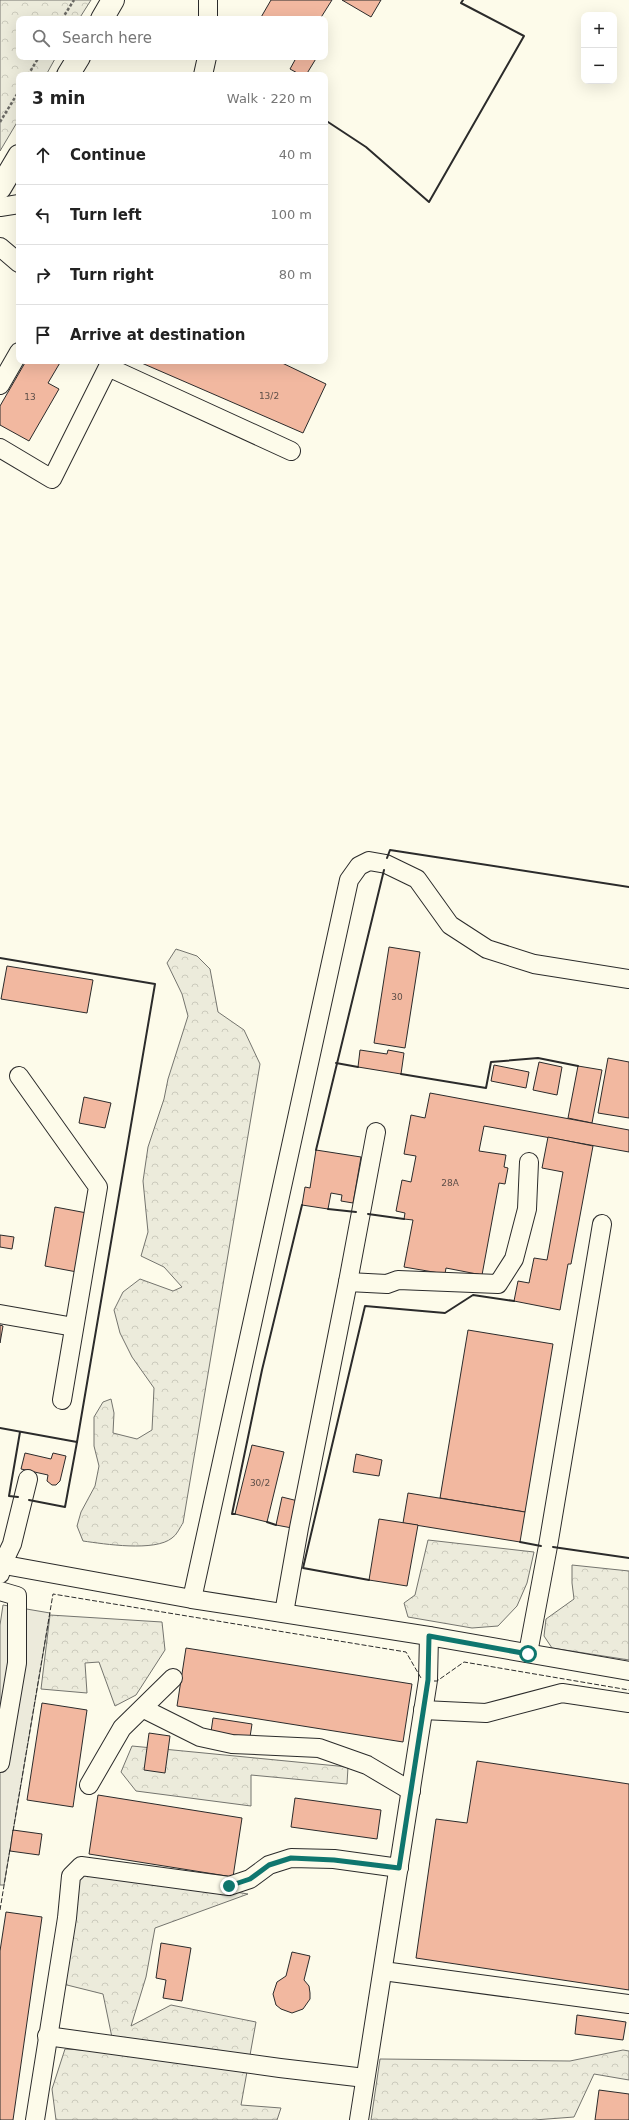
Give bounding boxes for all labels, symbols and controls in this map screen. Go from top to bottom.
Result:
map controls [581,12,617,84]
button: + [581,12,617,48]
search box [16,16,328,60]
icon: search [30,27,52,49]
text: Search here [62,29,152,47]
button: − [581,48,617,84]
text: 3 min [32,88,85,108]
text: Walk · 220 m [227,91,312,106]
icon: ahead [32,144,54,166]
text: Continue [70,146,146,164]
text: 40 m [279,147,312,162]
icon: left [32,204,54,226]
text: Turn left [70,206,142,224]
text: 100 m [270,207,312,222]
icon: right [32,264,54,286]
text: Turn right [70,266,154,284]
text: 80 m [279,267,312,282]
icon: arrive [32,324,54,346]
text: Arrive at destination [70,326,245,344]
house number: 13/2 [259,391,279,401]
house number: 13 [24,392,36,402]
house number: 30 [391,992,403,1002]
house number: 28А [441,1178,460,1188]
house number: 30/2 [250,1478,270,1488]
route start [519,1645,537,1663]
route end [220,1877,238,1895]

